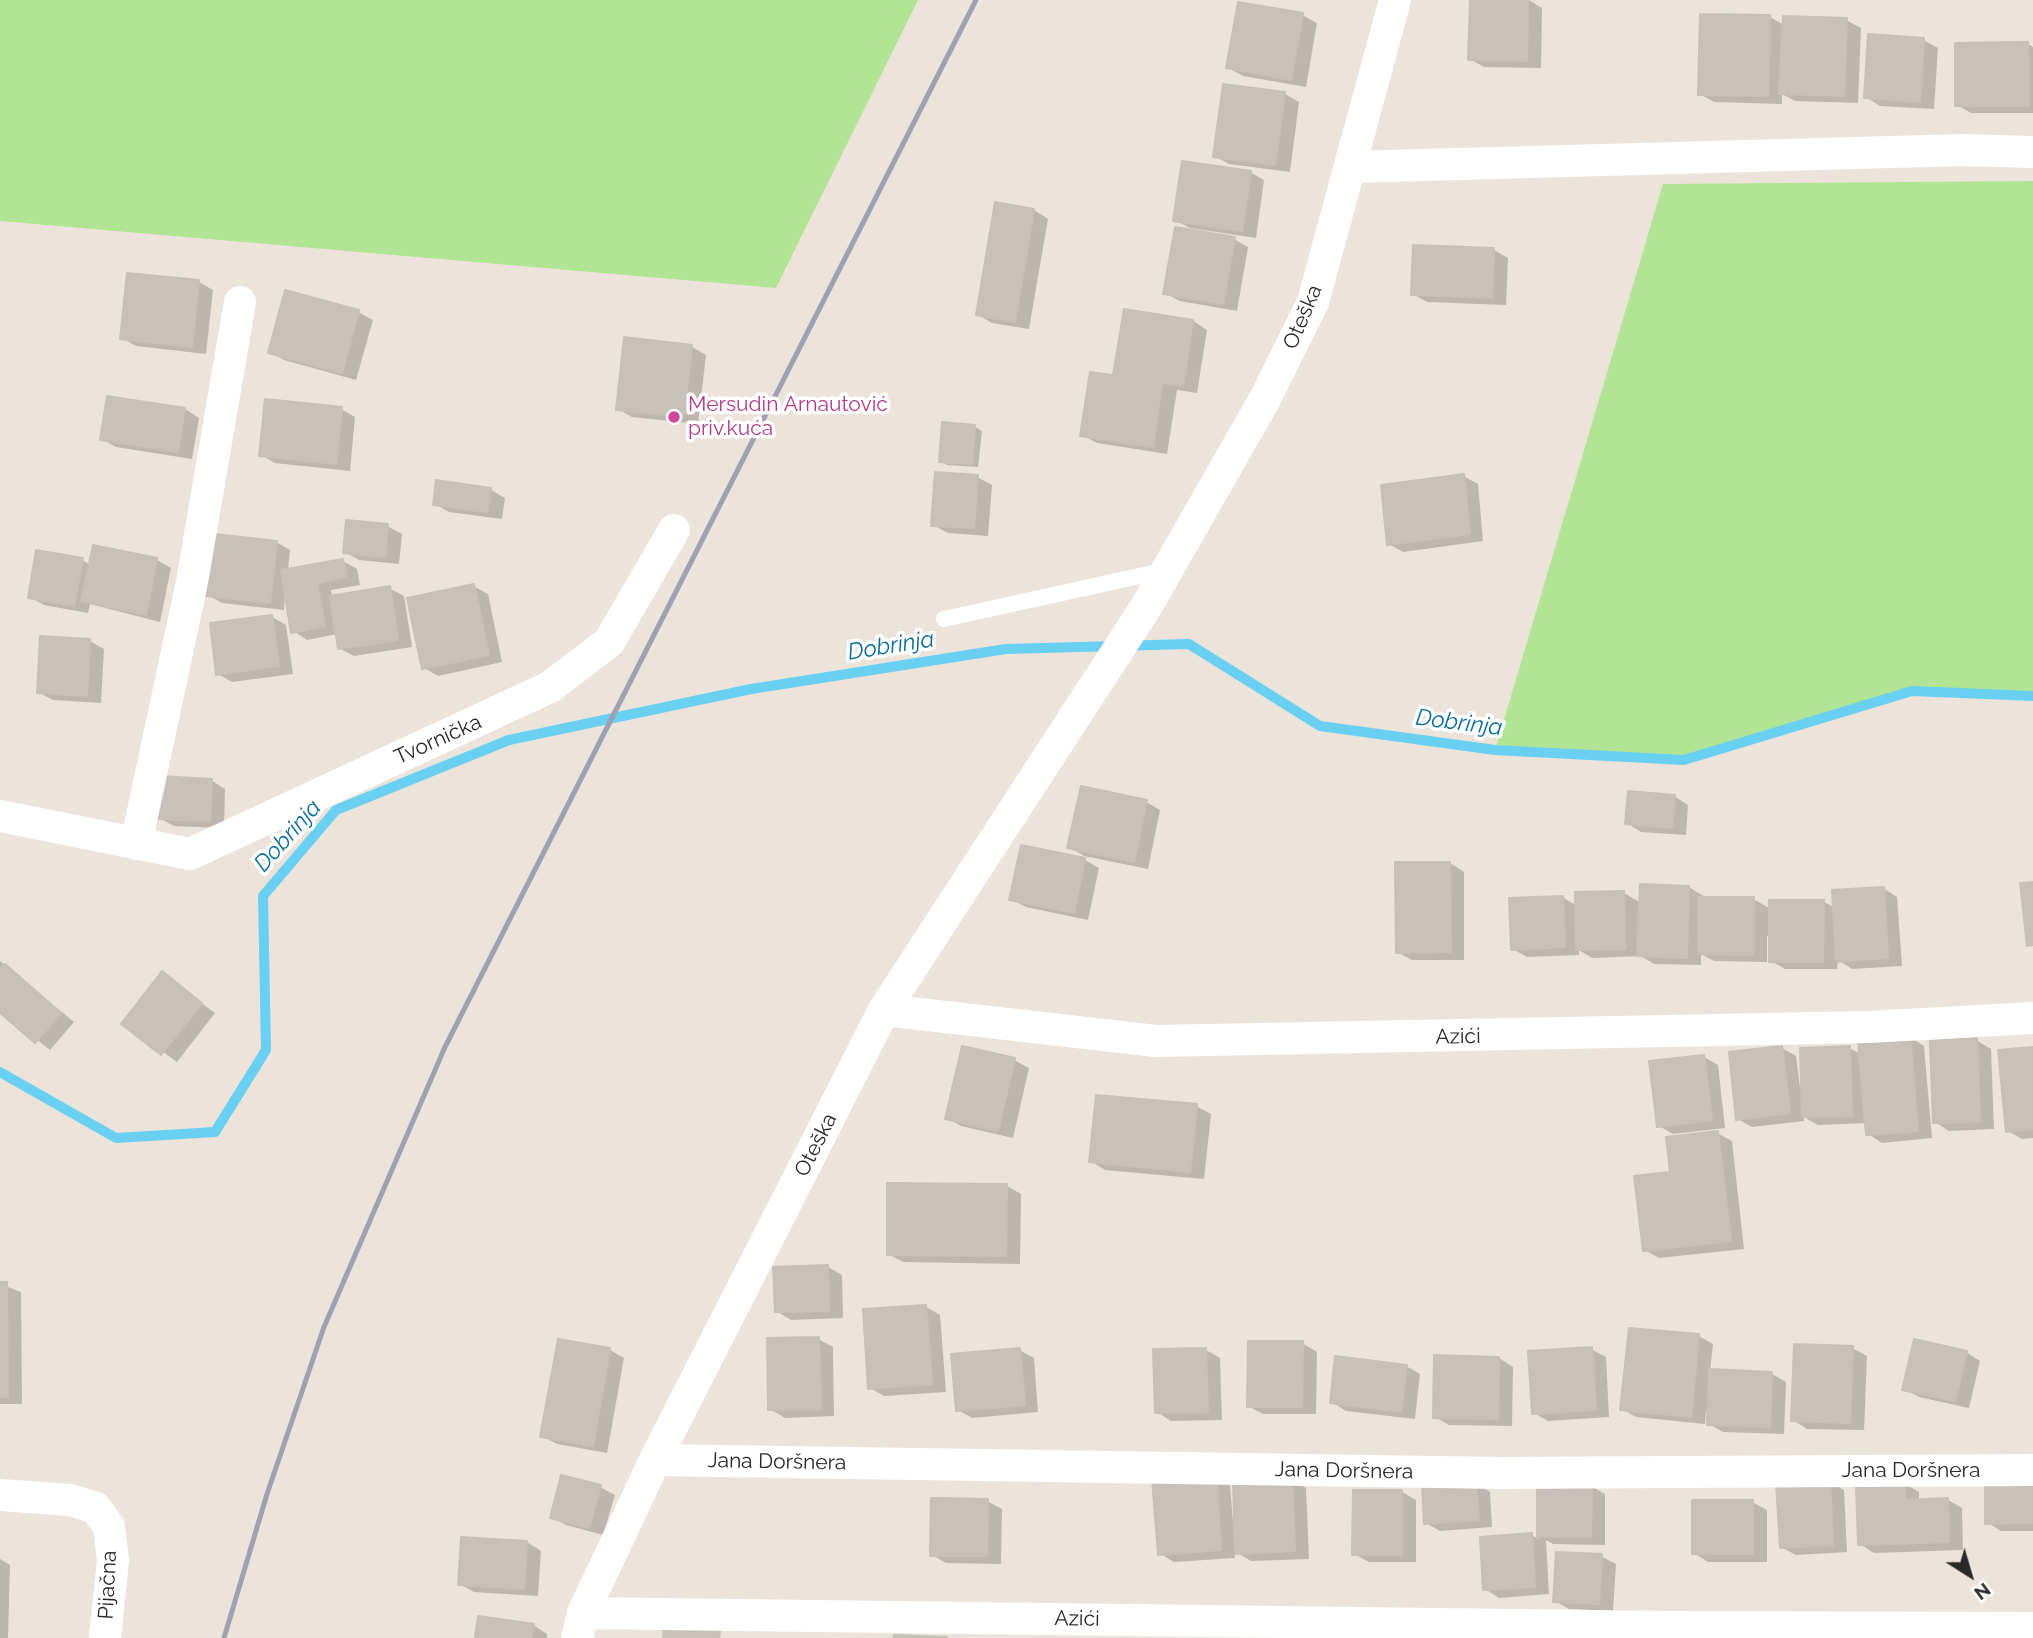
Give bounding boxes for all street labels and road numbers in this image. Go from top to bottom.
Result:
street label: Oteška [1278,281,1328,353]
street label: Tvornička [391,710,485,770]
street label: Azići [1435,1024,1481,1050]
street label: Oteška [789,1109,843,1181]
street label: Jana Doršnera [707,1448,847,1476]
street label: Jana Doršnera [1274,1457,1414,1485]
street label: Jana Doršnera [1842,1458,1980,1484]
street label: Pijačna [94,1550,122,1620]
street label: Azići [1054,1606,1100,1632]

